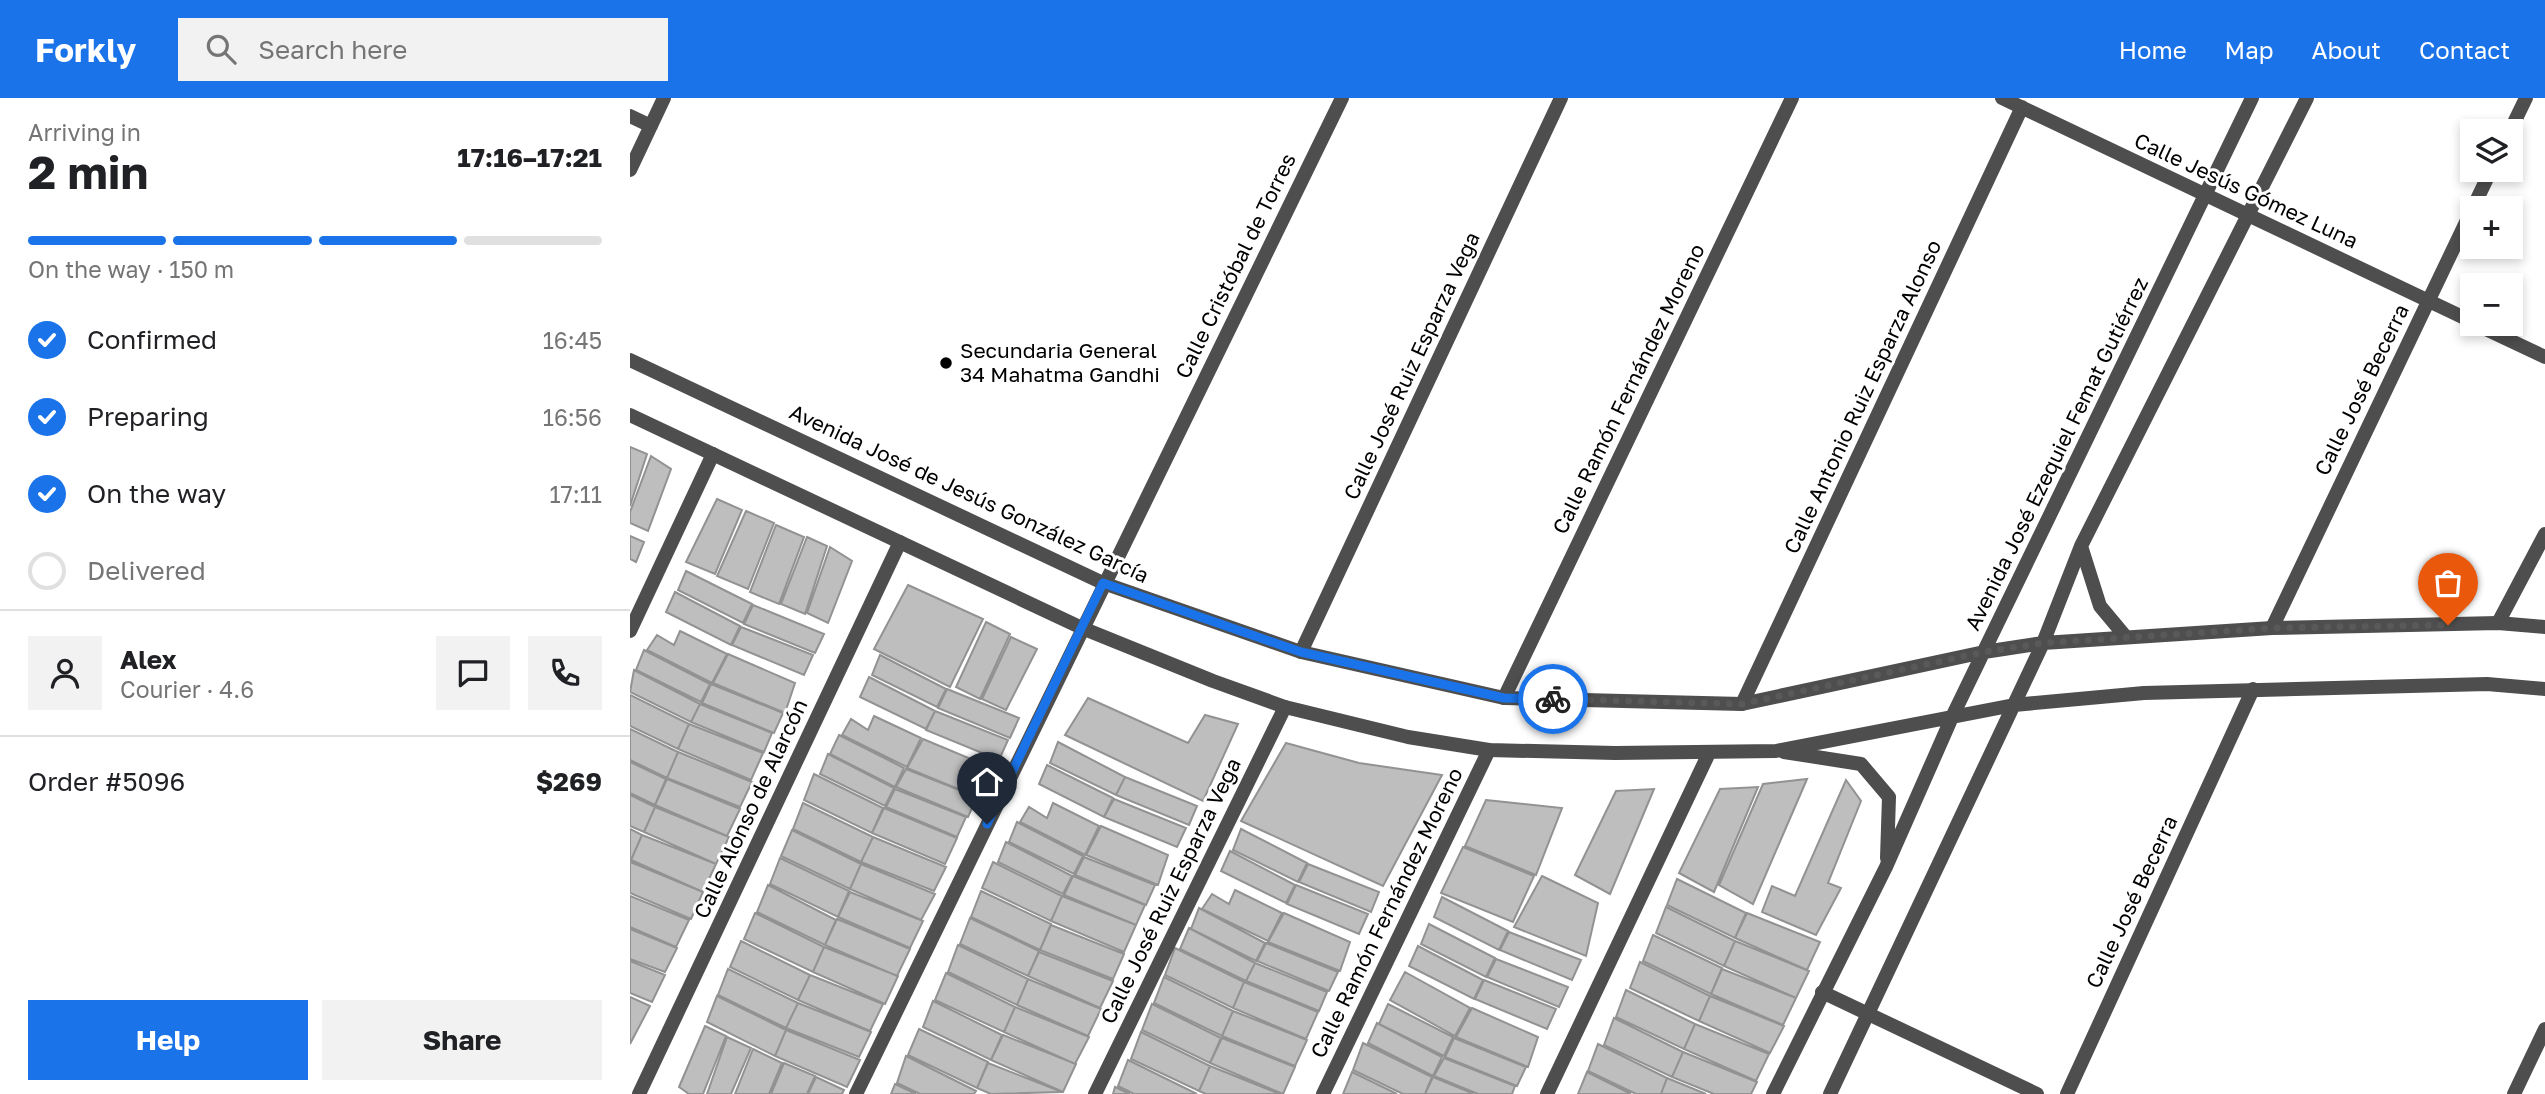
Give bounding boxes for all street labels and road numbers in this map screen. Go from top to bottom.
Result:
street label: Calle Jesús Gómez Luna [2130,127,2363,253]
street label: Calle Cristóbal de Torres [1169,149,1301,382]
street label: Calle José Ruiz Esparza Vega [1338,228,1485,504]
street label: Calle Antonio Ruiz Esparza Alonso [1778,235,1946,558]
street label: Calle Ramón Fernández Moreno [1546,239,1710,538]
street label: Avenida José Ezequiel Femat Gutiérrez [1959,273,2153,635]
street label: Calle José Becerra [2308,300,2414,480]
street label: Avenida José de Jesús González García [786,398,1153,588]
street label: Calle Alonso de Alarcón [688,695,812,922]
street label: Calle José Ruiz Esparza Vega [1094,753,1246,1028]
street label: Calle Ramón Fernández Moreno [1304,763,1468,1062]
street label: Calle José Becerra [2080,811,2183,992]

